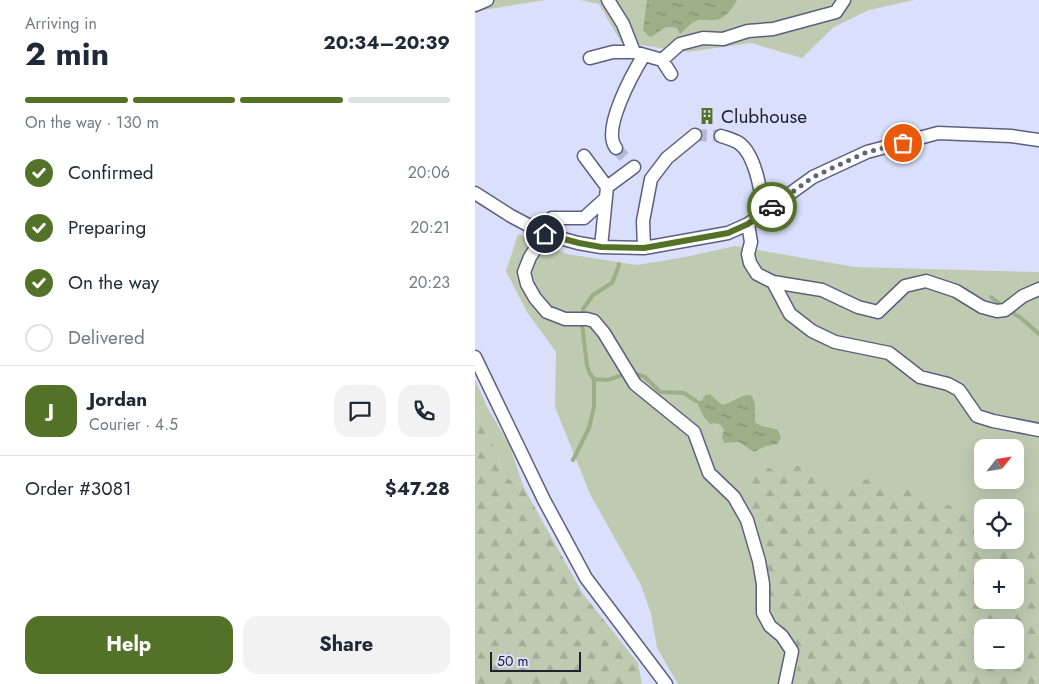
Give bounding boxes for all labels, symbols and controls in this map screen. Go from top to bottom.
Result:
text: Arriving in [25,12,97,35]
text: 20:34–20:39 [323,29,450,56]
text: 2 min [25,31,109,77]
place label: Clubhouse [721,103,807,130]
building icon: Clubhouse [697,106,717,126]
text: On the way · 130 m [25,111,159,134]
pin [882,122,924,164]
icon: bag [889,129,917,157]
icon: check [25,159,53,187]
text: Confirmed [68,159,154,186]
text: 20:06 [408,161,450,184]
courier [747,182,797,232]
icon: car [758,193,786,221]
pin [524,213,566,255]
icon: check [25,214,53,242]
text: Preparing [68,214,146,241]
text: 20:21 [410,216,450,239]
icon: home [531,220,559,248]
icon: check [25,269,53,297]
text: On the way [68,269,159,296]
text: 20:23 [409,271,450,294]
text: Delivered [68,324,145,351]
button: chat [334,385,386,437]
button: phone [398,385,450,437]
text: Jordan [89,386,147,413]
text: J [48,397,54,424]
text: Courier · 4.5 [89,413,178,436]
north arrow [974,439,1024,489]
map controls [974,439,1024,669]
text: Order #3081 [25,475,132,502]
text: $47.28 [385,475,450,502]
button: locate [974,499,1024,549]
button: + [974,559,1024,609]
button: Help [25,616,233,674]
button: Share [243,616,450,674]
button: − [974,619,1024,669]
scale bar [490,649,581,672]
text: 50 m [497,651,528,671]

